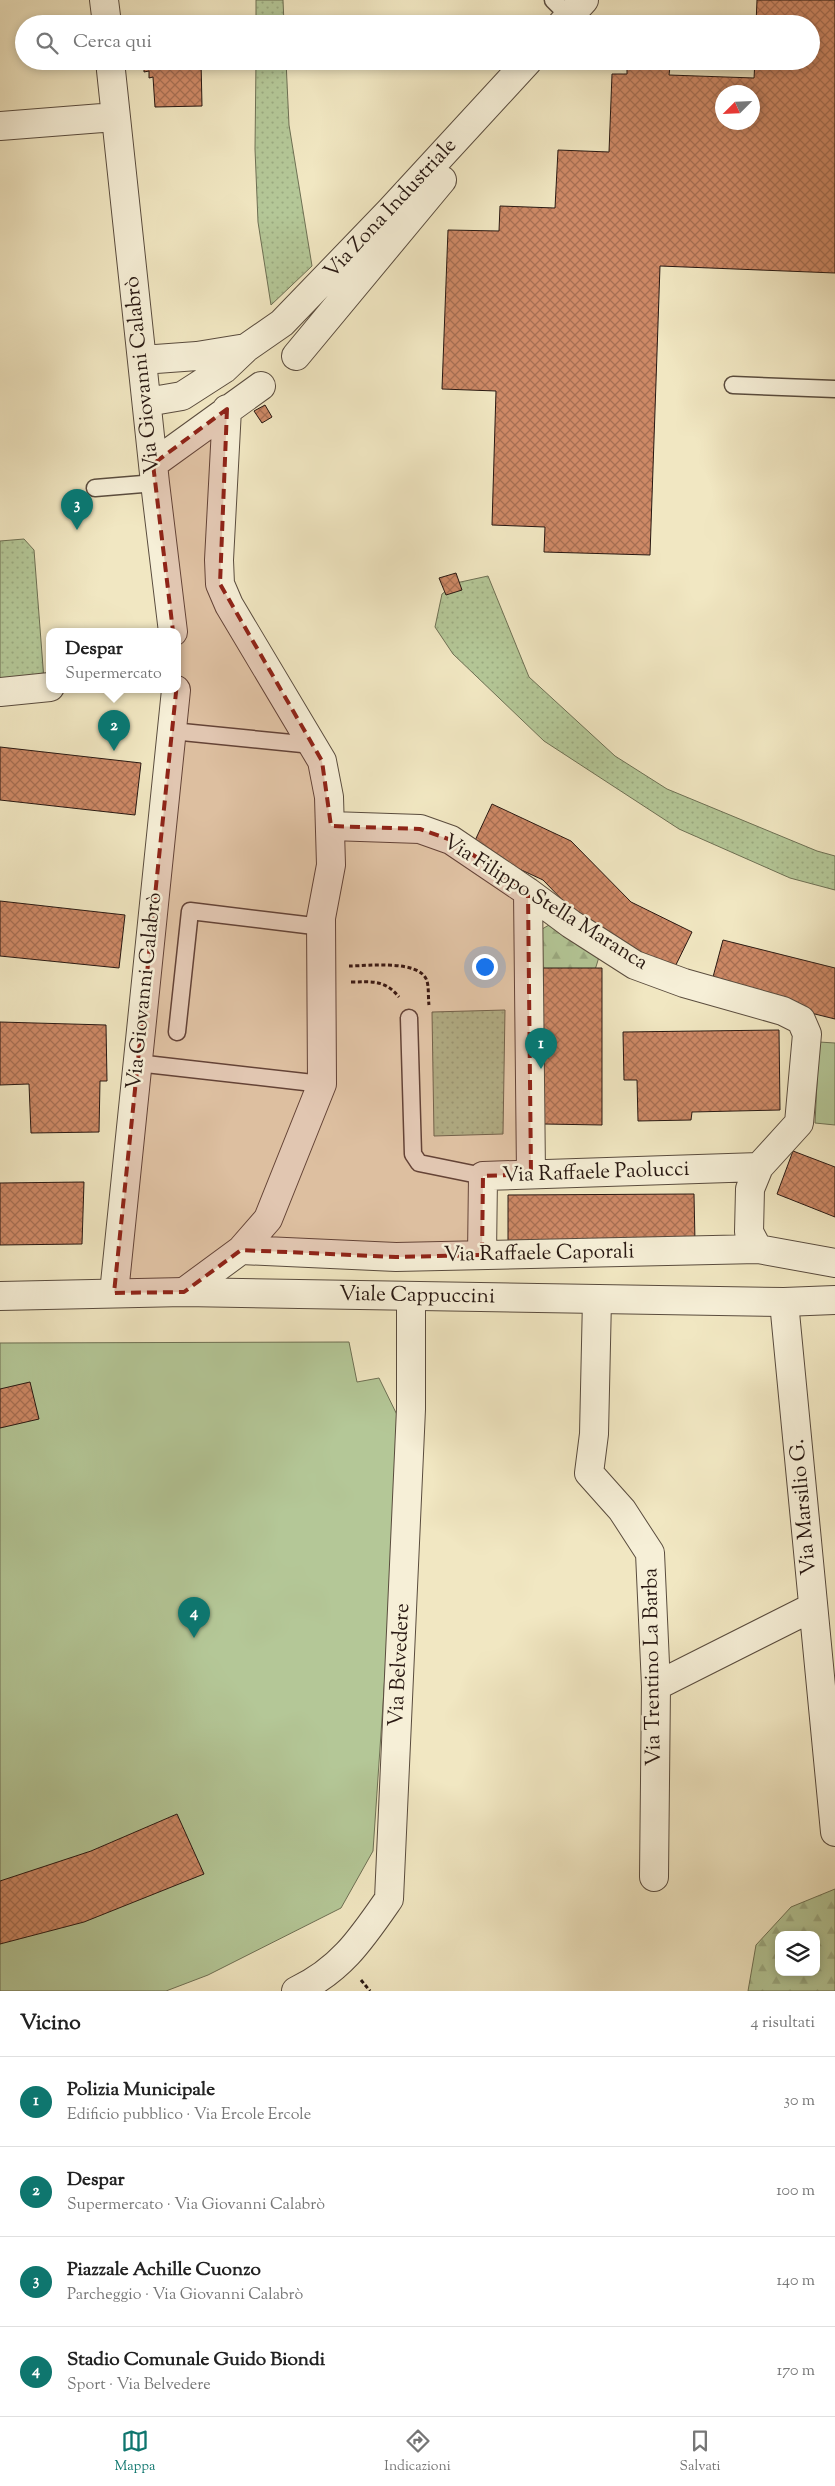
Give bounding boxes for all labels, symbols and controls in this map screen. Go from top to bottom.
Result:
search box [15,15,820,70]
icon: search [33,29,61,57]
text: Cerca qui [73,29,152,56]
north arrow [715,85,760,130]
street label: Via Zona Industriale [318,132,464,286]
street label: Via Giovanni Calabrò [118,275,168,475]
pin: 3 [61,489,93,530]
popup [46,628,181,693]
text: Despar [65,636,123,663]
text: Supermercato [65,663,162,686]
pin: 2 [98,710,130,751]
street label: Via Filippo Stella Maranca [437,828,654,979]
street label: Via Giovanni Calabrò [120,891,170,1091]
your location [472,954,498,980]
pin: 1 [525,1028,557,1069]
street label: Via Raffaele Paolucci [502,1155,690,1191]
street label: Via Raffaele Caporali [443,1237,635,1271]
street label: Viale Cappuccini [339,1280,495,1312]
street label: Via Marsilio G. [783,1438,825,1576]
street label: Via Trentino La Barba [636,1567,670,1766]
pin: 4 [178,1597,210,1638]
street label: Via Belvedere [382,1602,418,1728]
map controls [775,1931,820,1976]
button: layers [775,1931,820,1976]
text: Vicino [20,2009,81,2039]
text: 4 risultati [750,2012,815,2035]
text: Polizia Municipale [67,2077,215,2104]
text: 1 [33,2090,39,2113]
text: 30 m [784,2090,815,2113]
text: Edificio pubblico · Via Ercole Ercole [67,2104,311,2127]
text: Despar [67,2167,125,2194]
text: 2 [32,2180,40,2203]
text: 100 m [776,2180,815,2203]
text: Supermercato · Via Giovanni Calabrò [67,2194,325,2217]
text: Piazzale Achille Cuonzo [67,2257,261,2284]
text: 3 [33,2270,39,2293]
text: 140 m [777,2270,815,2293]
text: Parcheggio · Via Giovanni Calabrò [67,2284,303,2307]
text: Stadio Comunale Guido Biondi [67,2347,325,2374]
text: 4 [32,2360,40,2383]
text: 170 m [777,2360,815,2383]
text: Sport · Via Belvedere [67,2374,211,2397]
tab: Mappa [114,2427,155,2477]
tab: Indicazioni [384,2427,451,2477]
tab: Salvati [680,2427,721,2477]

